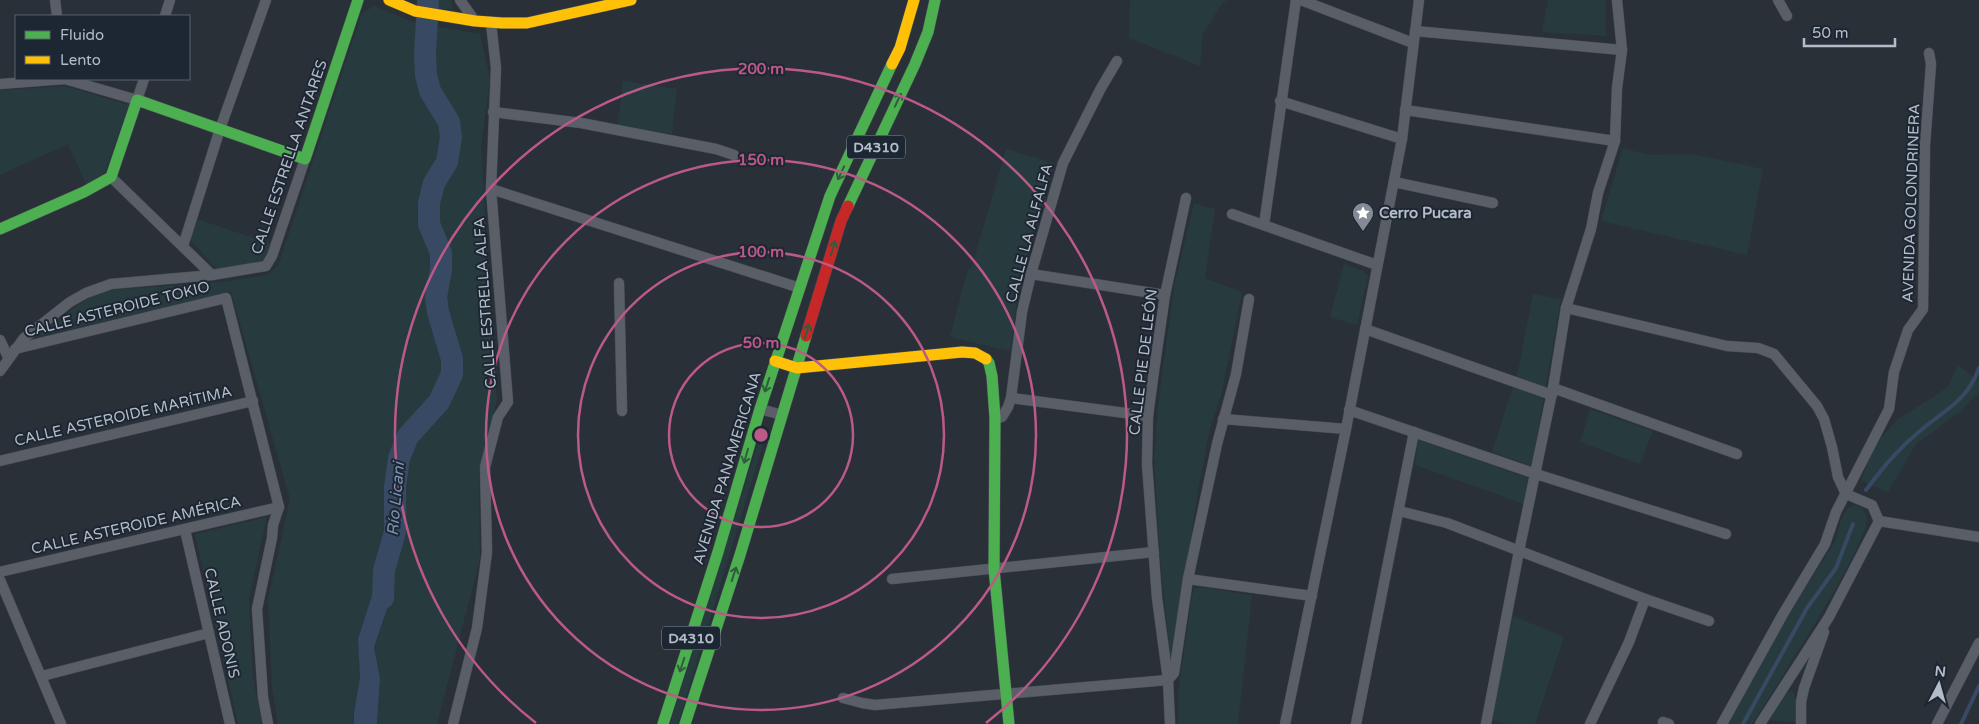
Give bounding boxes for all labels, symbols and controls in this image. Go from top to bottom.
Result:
legend [15,15,190,80]
scale bar [1804,15,1895,47]
text: 50 m [1812,24,1849,42]
text: Fluido [60,26,104,44]
text: Lento [60,51,101,69]
street label: CALLE ESTRELLA ANTARES [247,58,331,256]
text: 200 m [738,60,784,78]
one-way arrow [893,92,903,107]
street label: AVENIDA GOLONDRINERA [1899,103,1923,303]
road number: D4310 [847,136,905,158]
text: 150 m [738,151,784,169]
street label: CALLE LA ALFALFA [1002,161,1056,305]
one-way arrow [835,165,845,180]
place icon: Cerro Pucara [1351,201,1375,232]
place label: Cerro Pucara [1379,204,1472,222]
street label: CALLE ESTRELLA ALFA [470,217,500,389]
one-way arrow [828,241,838,257]
text: 100 m [738,243,784,261]
street label: CALLE ASTEROIDE TOKIO [23,277,211,341]
street label: CALLE PIE DE LEÓN [1125,288,1161,436]
one-way arrow [803,324,813,340]
text: 50 m [743,334,779,352]
street label: AVENIDA PANAMERICANA [689,369,765,567]
one-way arrow [762,377,772,393]
street label: CALLE ASTEROIDE MARÍTIMA [13,382,233,450]
centre of rings [752,426,770,444]
one-way arrow [741,447,751,463]
water label: Río Licani [383,459,409,537]
street label: CALLE ASTEROIDE AMÉRICA [29,492,243,558]
street label: CALLE ADONIS [201,566,243,680]
one-way arrow [729,566,739,582]
road number: D4310 [662,626,720,650]
one-way arrow [677,657,686,673]
north arrow [1914,659,1964,709]
text: N [1934,663,1947,681]

